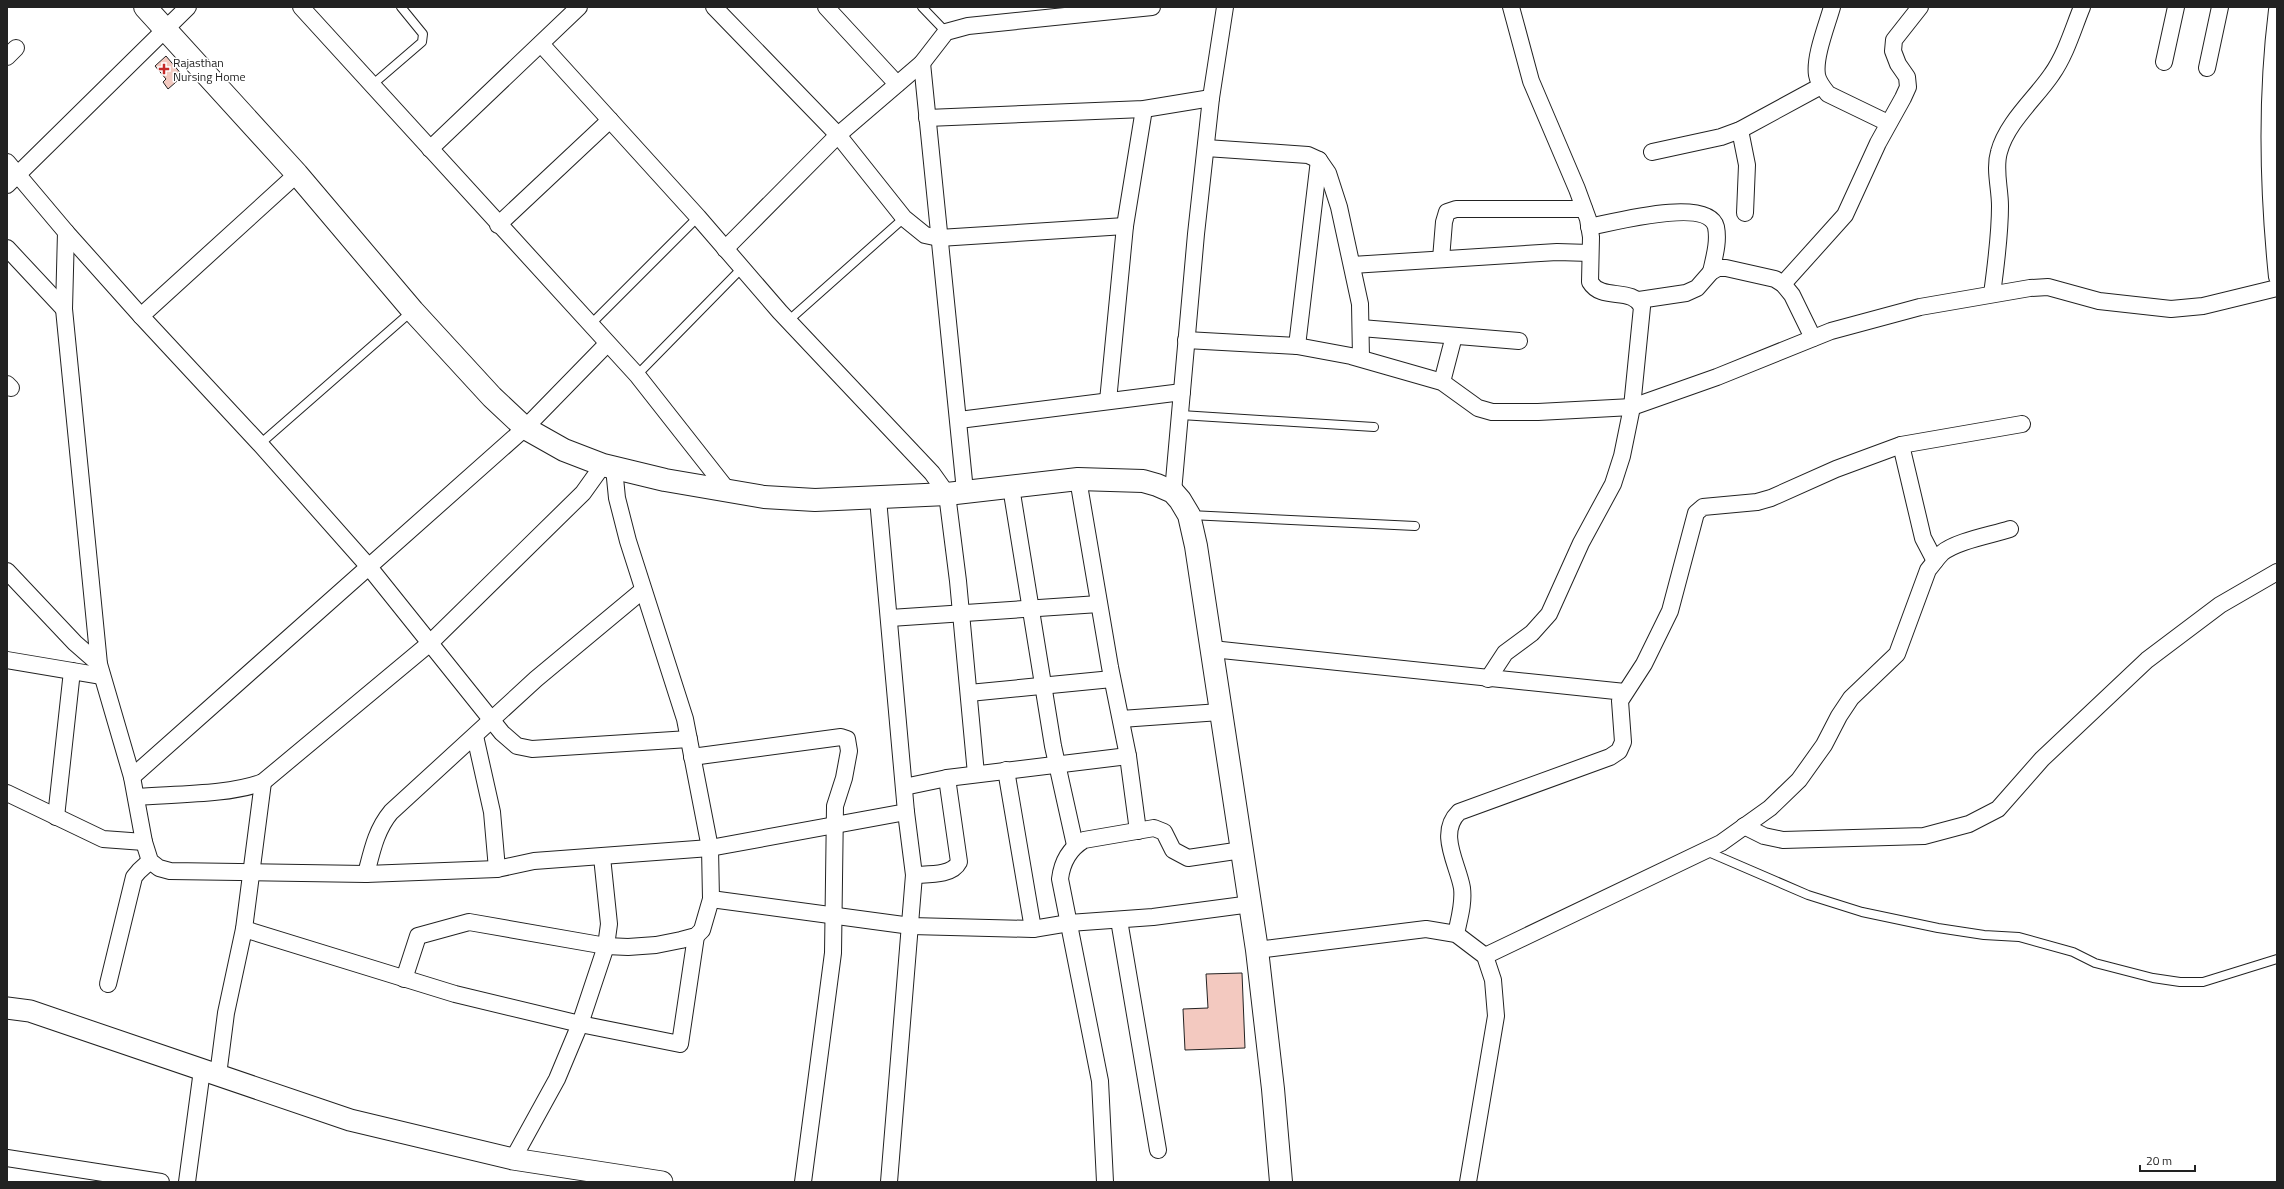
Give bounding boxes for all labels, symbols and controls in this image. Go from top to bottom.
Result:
place label: Rajasthan Nursing Home [173,53,246,86]
marker: Rajasthan Nursing Home [158,63,170,75]
scale bar [2140,1147,2195,1173]
text: 20 m [2146,1151,2172,1170]

